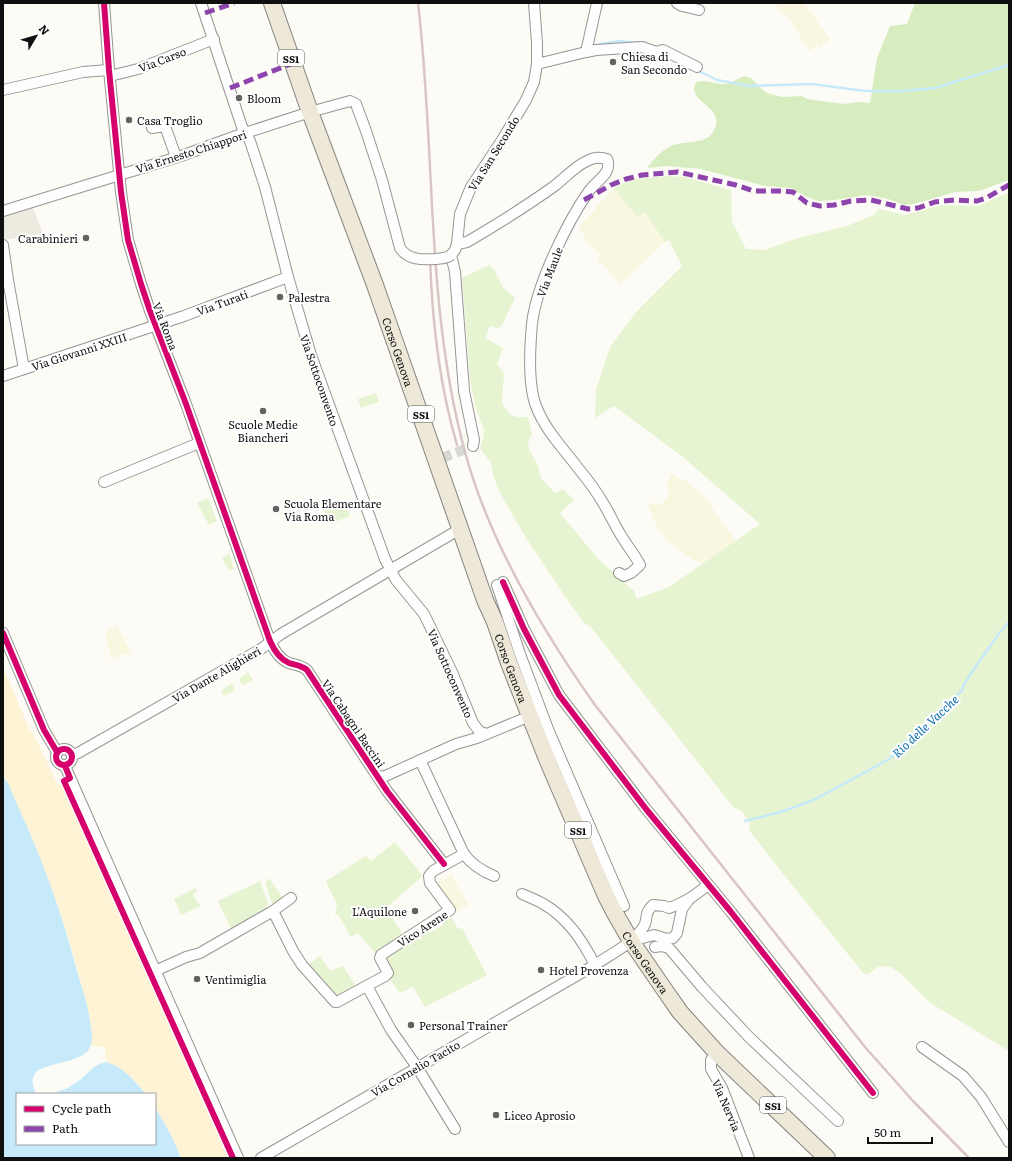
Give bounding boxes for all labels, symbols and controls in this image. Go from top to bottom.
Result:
north arrow [16,16,56,56]
text: N [36,21,54,38]
street label: Via Carso [136,43,188,75]
place label: Chiesa di San Secondo [621,48,687,77]
road number: SS1 [278,50,304,66]
marker: Chiesa di San Secondo [608,57,618,67]
place label: Bloom [247,90,282,106]
marker: Bloom [234,93,244,103]
place label: Casa Troglio [137,112,203,128]
street label: Via San Secondo [463,112,523,194]
marker: Casa Troglio [124,115,134,125]
street label: Via Ernesto Chiappori [134,125,249,176]
place label: Carabinieri [18,230,78,246]
marker: Carabinieri [81,233,91,243]
street label: Via Maule [532,244,566,299]
street label: Via Turati [194,285,250,319]
place label: Palestra [288,289,330,305]
marker: Palestra [275,292,285,302]
street label: Via Roma [150,300,183,352]
street label: Corso Genova [379,315,418,389]
street label: Via Giovanni XXIII [29,328,129,374]
street label: Via Sottoconvento [297,332,343,428]
marker: Scuole Medie Biancheri [258,406,268,416]
road number: SS1 [408,406,434,422]
place label: Scuole Medie Biancheri [228,416,298,445]
place label: Scuola Elementare Via Roma [284,495,382,524]
marker: Scuola Elementare Via Roma [271,504,281,514]
street label: Via Sottoconvento [424,626,478,720]
street label: Corso Genova [492,631,532,705]
street label: Via Dante Alighieri [169,642,264,706]
street label: Via Cabagni Baccini [318,676,390,771]
water label: Rio delle Vacche [888,690,962,762]
road number: SS1 [565,822,591,838]
place label: L'Aquilone [352,903,407,919]
street label: Vico Arene [394,906,451,950]
marker: L'Aquilone [410,906,420,916]
street label: Corso Genova [619,928,673,997]
place label: Hotel Provenza [549,962,629,978]
marker: Hotel Provenza [536,965,546,975]
place label: Ventimiglia [205,971,266,987]
marker: Ventimiglia [192,974,202,984]
place label: Personal Trainer [419,1017,508,1033]
marker: Personal Trainer [406,1020,416,1030]
street label: Via Cornelio Tacito [367,1036,463,1100]
street label: Via Nervia [709,1076,745,1134]
legend [16,1093,156,1145]
road number: SS1 [760,1097,786,1113]
text: Cycle path [52,1099,112,1117]
place label: Liceo Aprosio [504,1107,575,1123]
marker: Liceo Aprosio [491,1110,501,1120]
text: Path [52,1119,78,1137]
scale bar [868,1119,932,1145]
text: 50 m [874,1123,901,1141]

